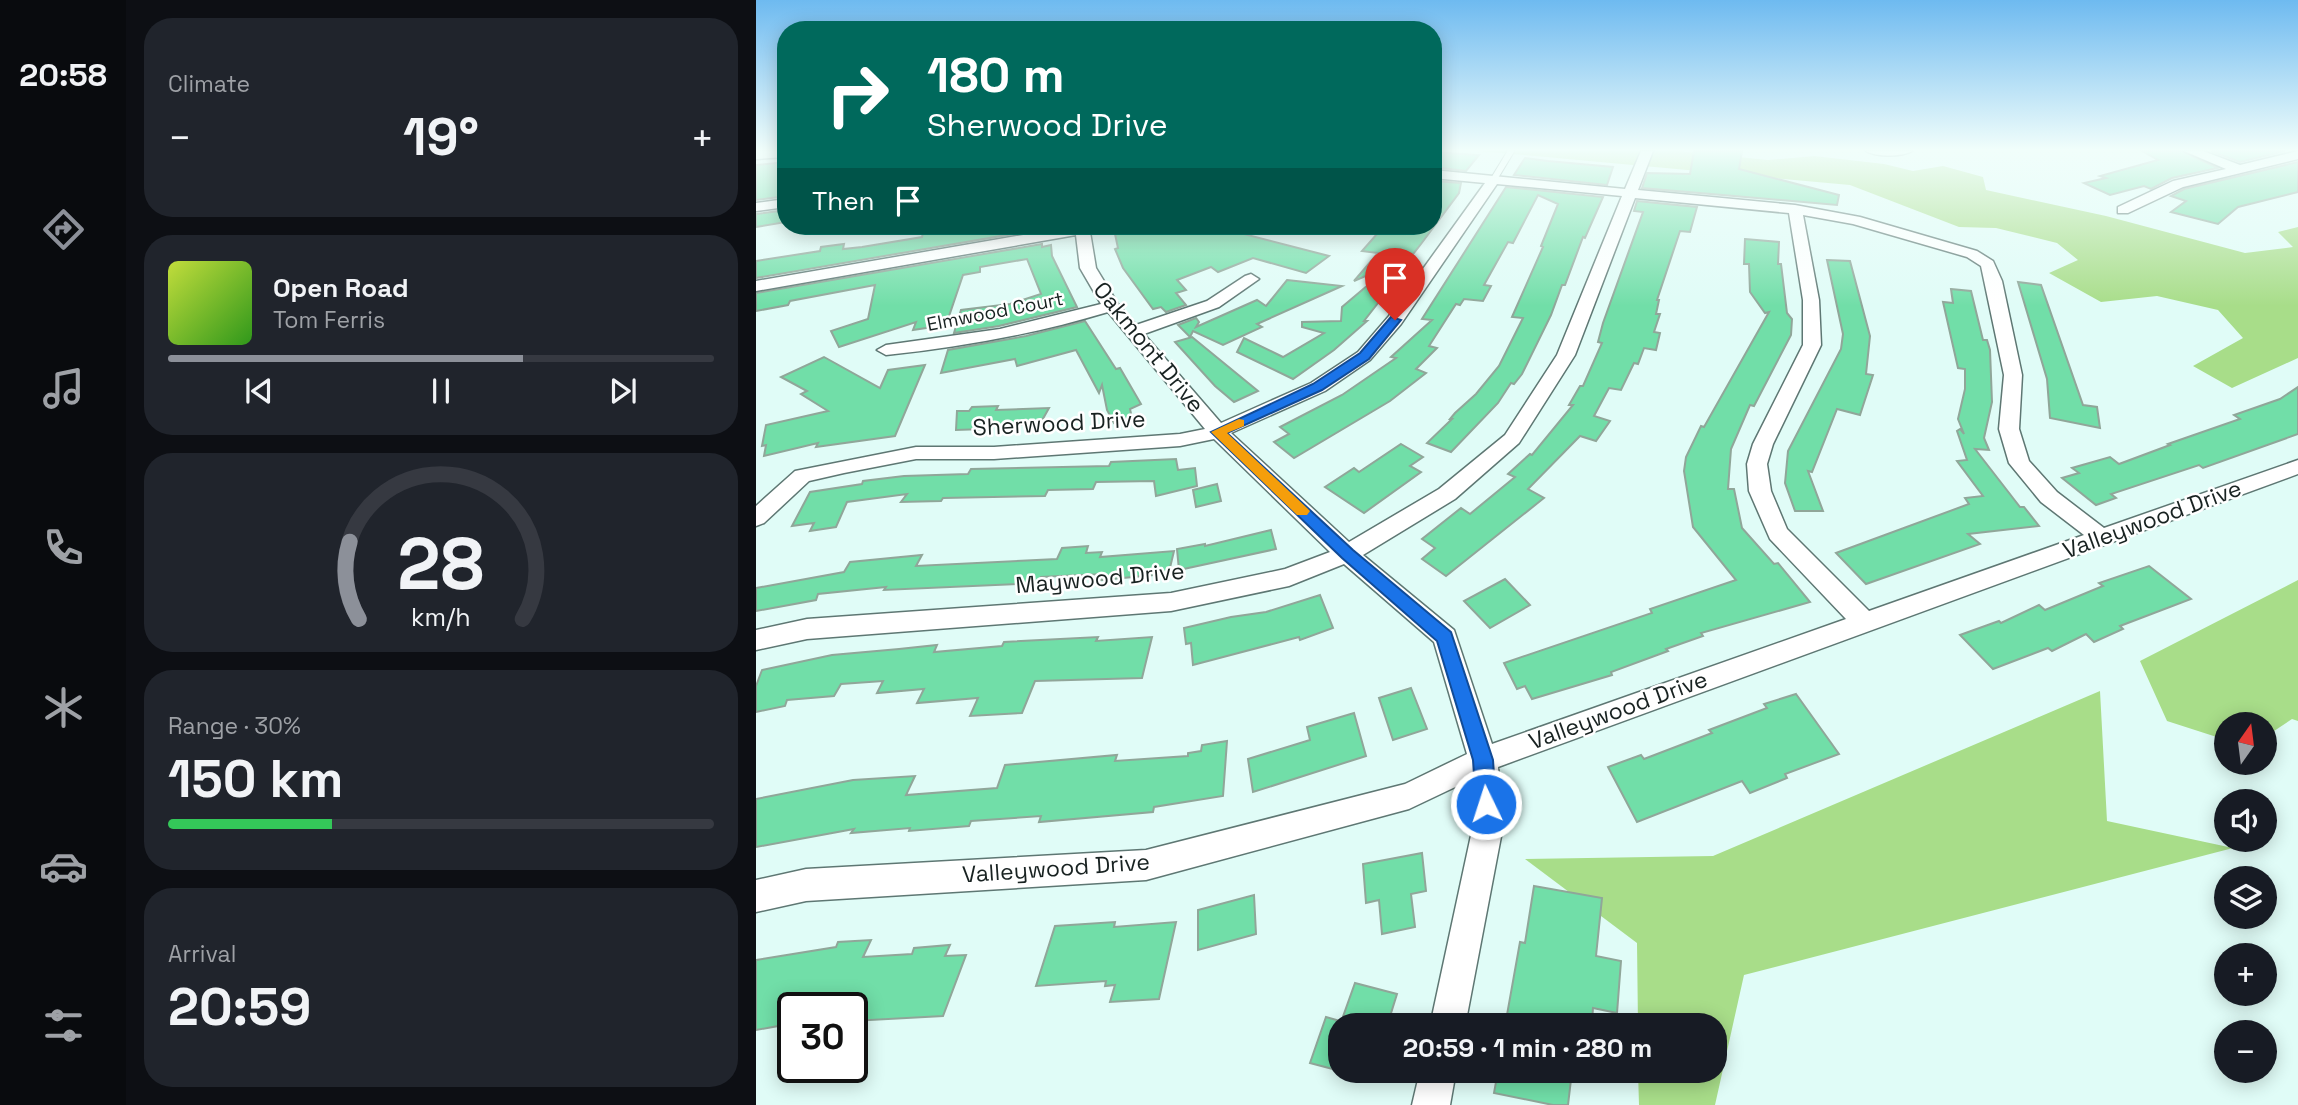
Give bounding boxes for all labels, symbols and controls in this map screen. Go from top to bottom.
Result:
text: 180 m [927,44,1065,106]
icon: right [812,49,903,140]
text: 20:58 [19,55,107,95]
text: Climate [168,69,250,99]
text: 19° [403,104,479,170]
text: Sherwood Drive [927,105,1168,145]
text: − [168,114,192,162]
text: + [690,114,714,162]
icon: arrive [889,182,927,220]
text: Then [812,184,875,218]
icon: directions [39,205,88,254]
pin [1365,248,1425,320]
icon: arrive [1376,259,1414,297]
text: Open Road [273,271,409,305]
street label: Oakmont Drive [1087,275,1211,419]
street label: Elmwood Court [925,286,1066,337]
text: Tom Ferris [273,305,385,335]
icon: music [39,364,88,413]
icon: previous [240,372,278,410]
icon: pause [422,372,460,410]
icon: next [604,372,642,410]
street label: Sherwood Drive [972,403,1146,443]
street label: Valleywood Drive [2059,473,2245,565]
text: 28 [398,517,484,610]
icon: phone [39,523,88,572]
street label: Maywood Drive [1014,556,1186,600]
text: km/h [411,600,471,632]
street label: Valleywood Drive [1525,664,1711,756]
icon: climate [39,683,88,732]
text: Range · 30% [168,711,301,741]
north arrow [2214,712,2277,775]
map controls [2214,712,2277,1083]
text: 150 km [168,746,343,812]
position arrow [1449,767,1523,841]
button: sound [2214,789,2277,852]
icon: car [39,842,88,891]
street label: Valleywood Drive [961,846,1151,890]
button: layers [2214,866,2277,929]
text: Arrival [168,939,236,969]
button: + [2214,943,2277,1006]
text: 20:59 [168,974,311,1040]
speed limit sign: 30 [777,992,868,1083]
icon: filters [39,1001,88,1050]
button: − [2214,1020,2277,1083]
text: 20:59 · 1 min · 280 m [1403,1031,1652,1065]

